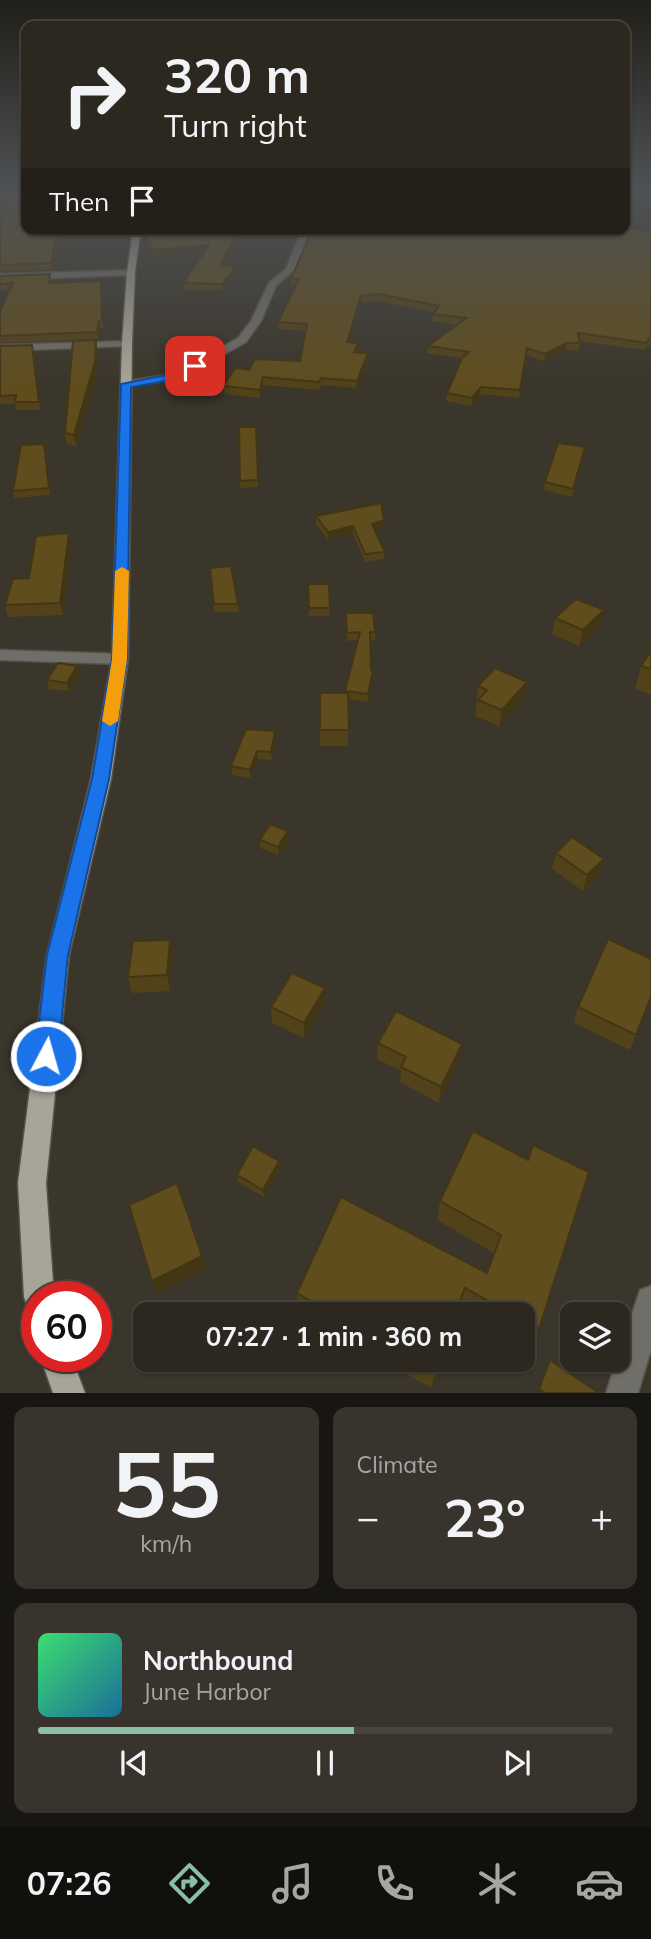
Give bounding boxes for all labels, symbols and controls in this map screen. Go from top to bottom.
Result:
text: 320 m [164,44,310,105]
icon: right [49,49,140,140]
text: Turn right [164,105,307,145]
icon: arrive [123,182,161,220]
text: Then [49,185,109,218]
pin [165,336,225,396]
icon: arrive [176,347,214,385]
position arrow [9,1019,83,1093]
speed limit sign: 60 [21,1281,112,1372]
map controls [560,1302,630,1372]
button: layers [560,1302,630,1372]
text: 07:27 · 1 min · 360 m [206,1320,462,1353]
text: 55 [112,1426,221,1540]
text: Climate [357,1450,438,1479]
text: 23° [444,1485,526,1550]
text: − [357,1493,379,1541]
text: + [590,1493,613,1541]
text: km/h [140,1529,192,1558]
text: Northbound [143,1644,293,1677]
text: June Harbor [143,1677,271,1706]
icon: previous [115,1744,153,1782]
icon: pause [306,1744,344,1782]
icon: next [498,1744,536,1782]
icon: directions [165,1859,214,1908]
icon: music [268,1859,317,1908]
icon: phone [370,1859,419,1908]
icon: climate [473,1859,522,1908]
icon: car [575,1859,624,1908]
text: 07:26 [27,1863,112,1903]

